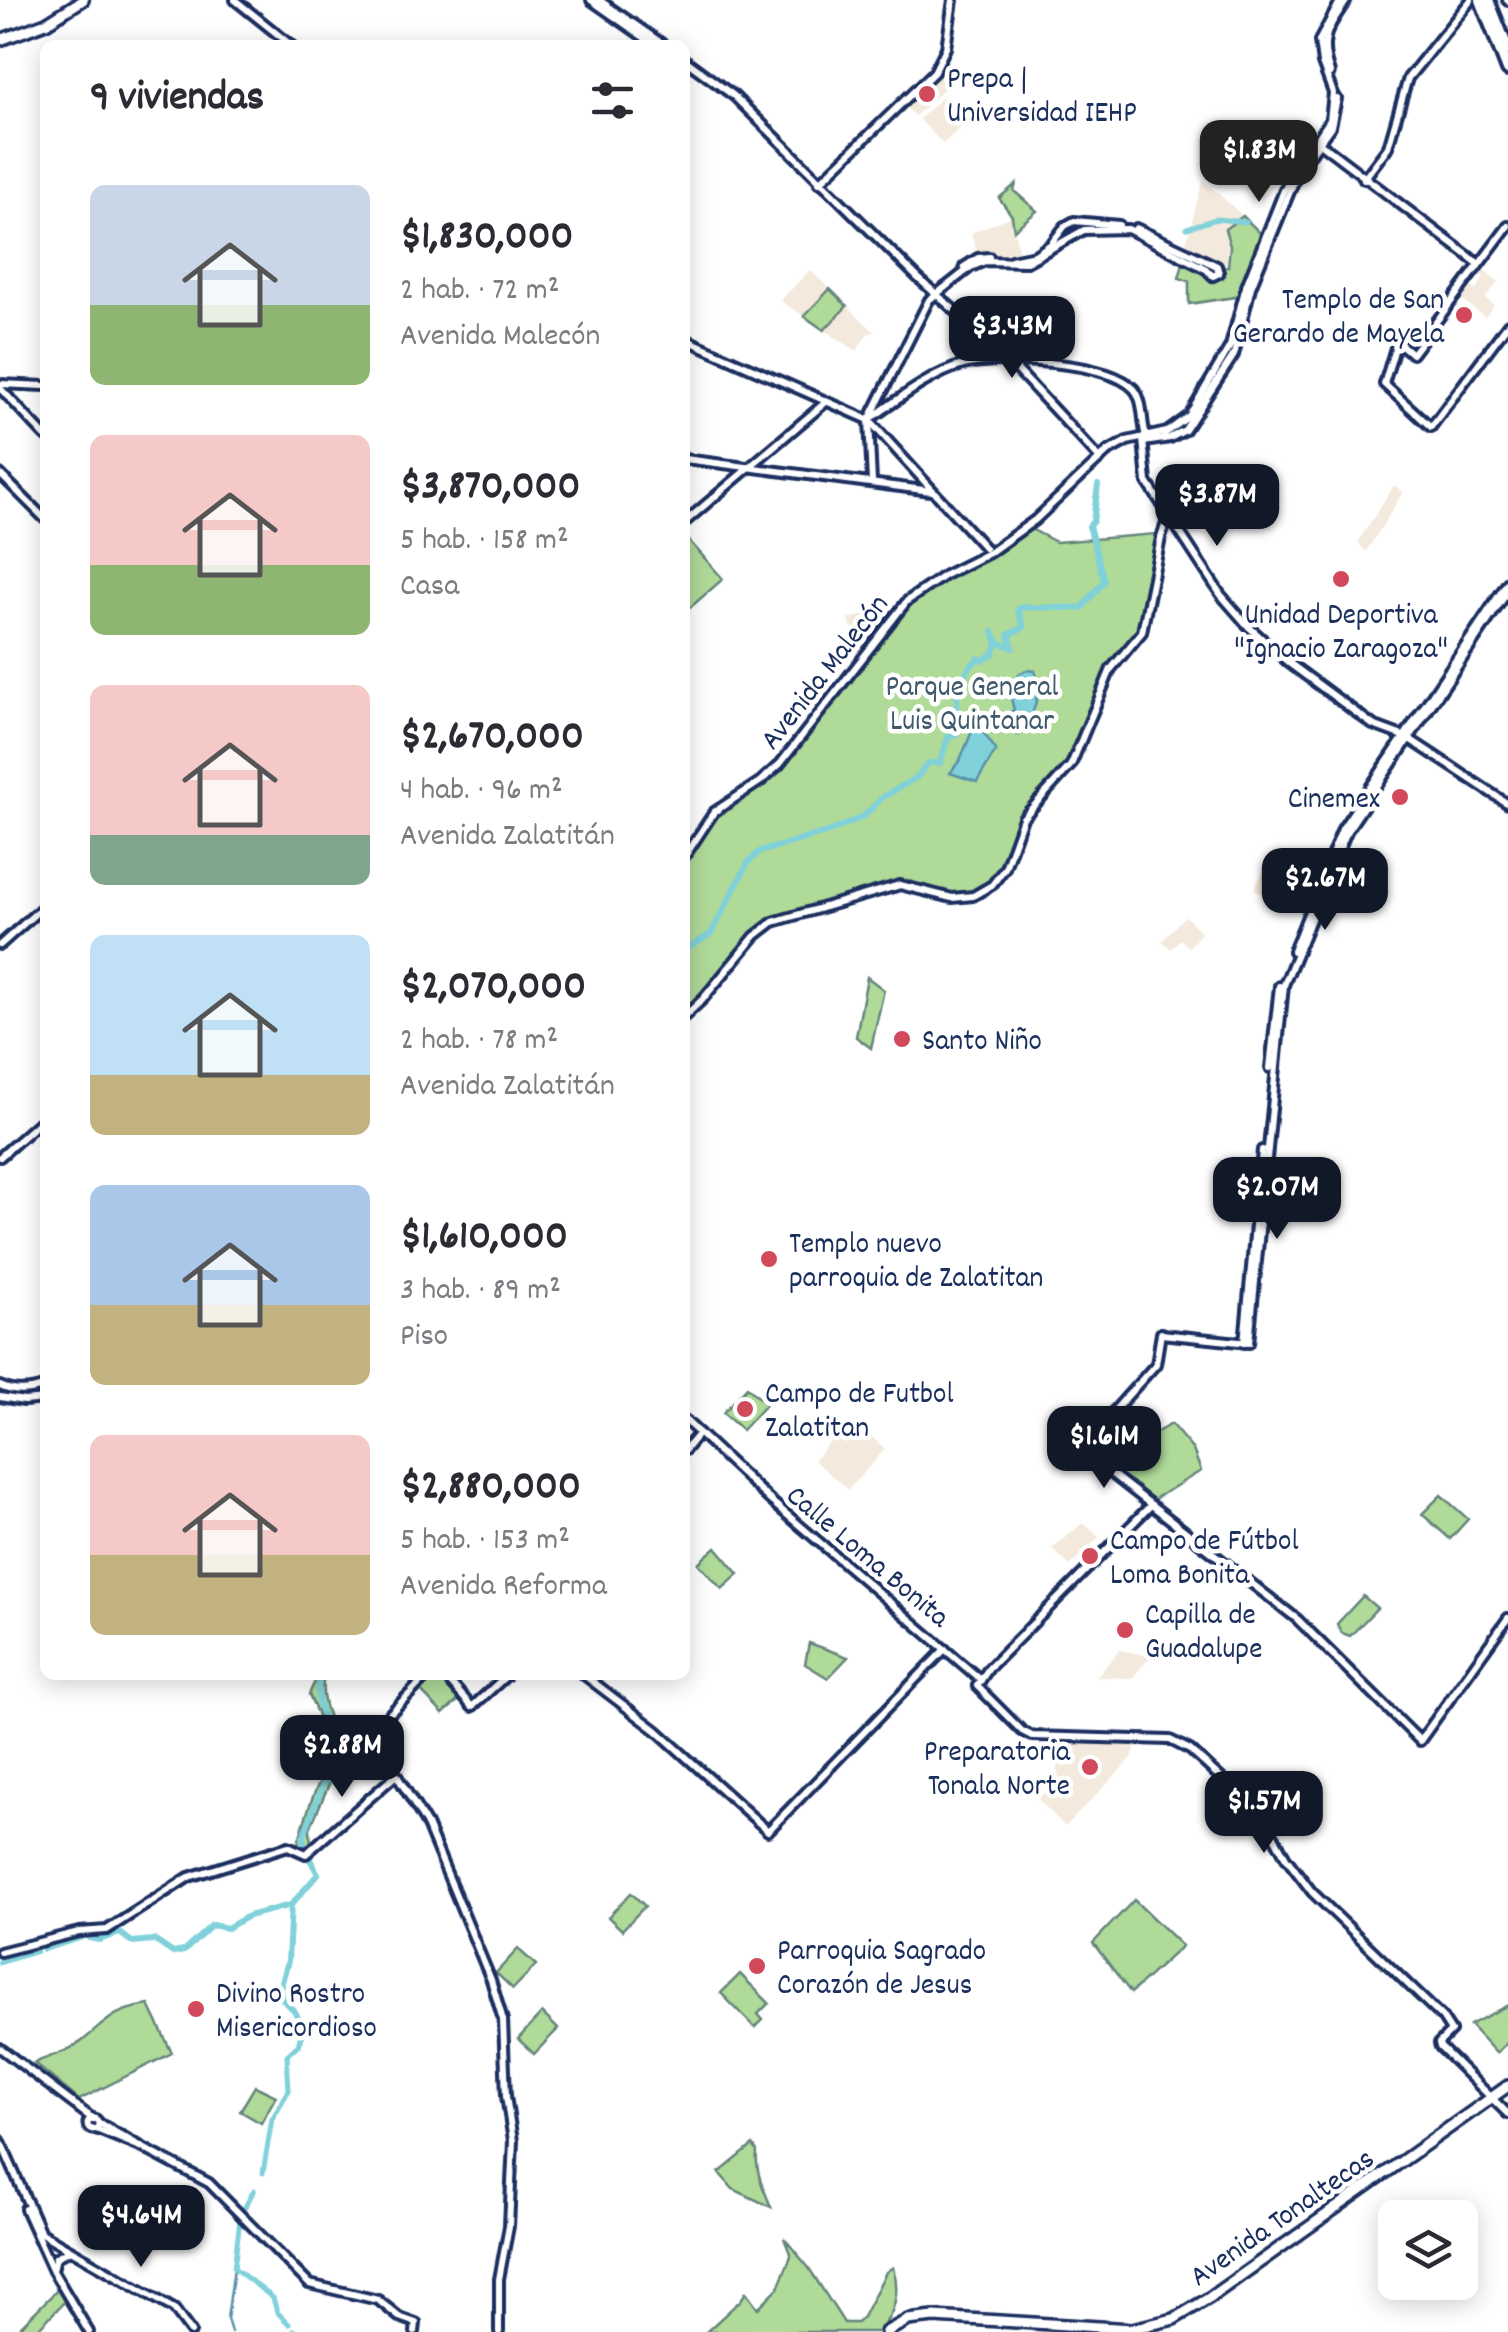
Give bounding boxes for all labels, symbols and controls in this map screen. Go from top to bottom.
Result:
place label: Prepa | Universidad IEHP [947,60,1137,137]
text: 9 viviendas [90,70,264,130]
icon: filters [585,73,640,128]
marker: Prepa | Universidad IEHP [916,83,938,105]
pin: $1.83M [1178,120,1340,205]
text: $1.83M [1222,129,1296,175]
text: $1,830,000 [400,209,574,269]
icon: home [170,225,290,345]
text: 2 hab. · 72 m² [400,269,559,315]
place label: Templo de San Gerardo de Mayela [1233,281,1445,358]
pin: $3.43M [931,296,1093,381]
marker: Templo de San Gerardo de Mayela [1453,304,1475,326]
text: $3.43M [971,305,1053,351]
text: Avenida Malecón [400,315,600,361]
text: $3,870,000 [400,459,580,519]
pin: $3.87M [1136,464,1298,549]
text: $3.87M [1177,473,1257,519]
icon: home [170,475,290,595]
text: 5 hab. · 158 m² [400,519,569,565]
text: Casa [400,565,459,611]
marker: Unidad Deportiva "Ignacio Zaragoza" [1330,568,1352,590]
street label: Avenida Malecón [752,587,901,761]
place label: Unidad Deportiva "Ignacio Zaragoza" [1234,596,1448,673]
park label: Parque General Luis Quintanar [886,668,1058,745]
text: $2,670,000 [400,709,584,769]
icon: home [170,725,290,845]
text: 4 hab. · 96 m² [400,769,563,815]
place label: Cinemex [1288,780,1380,823]
marker: Cinemex [1389,786,1411,808]
text: Avenida Zalatitán [400,815,615,861]
pin: $2.67M [1244,848,1406,933]
text: $2.67M [1284,857,1366,903]
text: $2,070,000 [400,959,586,1019]
icon: home [170,975,290,1095]
text: 2 hab. · 78 m² [400,1019,558,1065]
place label: Santo Niño [922,1022,1042,1065]
marker: Santo Niño [891,1028,913,1050]
text: Avenida Zalatitán [400,1065,615,1111]
pin: $2.07M [1196,1157,1358,1242]
text: $2.07M [1235,1166,1319,1212]
text: $1,610,000 [400,1209,568,1269]
icon: home [170,1225,290,1345]
place label: Templo nuevo parroquia de Zalatitan [789,1225,1043,1302]
marker: Templo nuevo parroquia de Zalatitan [758,1248,780,1270]
text: 3 hab. · 89 m² [400,1269,561,1315]
text: Piso [400,1315,448,1361]
place label: Campo de Futbol Zalatitan [765,1375,954,1452]
marker: Campo de Futbol Zalatitan [734,1398,756,1420]
pin: $1.61M [1023,1406,1185,1491]
text: $1.61M [1069,1415,1139,1461]
text: $2,880,000 [400,1459,581,1519]
icon: home [170,1475,290,1595]
street label: Calle Loma Bonita [775,1477,958,1641]
text: 5 hab. · 153 m² [400,1519,570,1565]
place label: Campo de Fútbol Loma Bonita [1110,1522,1299,1599]
marker: Campo de Fútbol Loma Bonita [1079,1545,1101,1567]
text: Avenida Reforma [400,1565,607,1611]
place label: Capilla de Guadalupe [1145,1596,1262,1673]
marker: Capilla de Guadalupe [1114,1619,1136,1641]
pin: $2.88M [261,1715,423,1800]
text: $2.88M [302,1724,382,1770]
place label: Preparatoria Tonala Norte [924,1733,1071,1810]
marker: Preparatoria Tonala Norte [1079,1756,1101,1778]
pin: $1.57M [1183,1771,1345,1856]
text: $1.57M [1227,1780,1301,1826]
place label: Parroquia Sagrado Corazón de Jesus [777,1932,986,2009]
marker: Parroquia Sagrado Corazón de Jesus [746,1955,768,1977]
place label: Divino Rostro Misericordioso [216,1975,377,2052]
marker: Divino Rostro Misericordioso [185,1998,207,2020]
street label: Avenida Tonaltecas [1182,2140,1385,2300]
pin: $4.64M [60,2185,222,2270]
text: $4.64M [100,2194,182,2240]
map controls [1378,2200,1478,2300]
button: layers [1378,2200,1478,2300]

